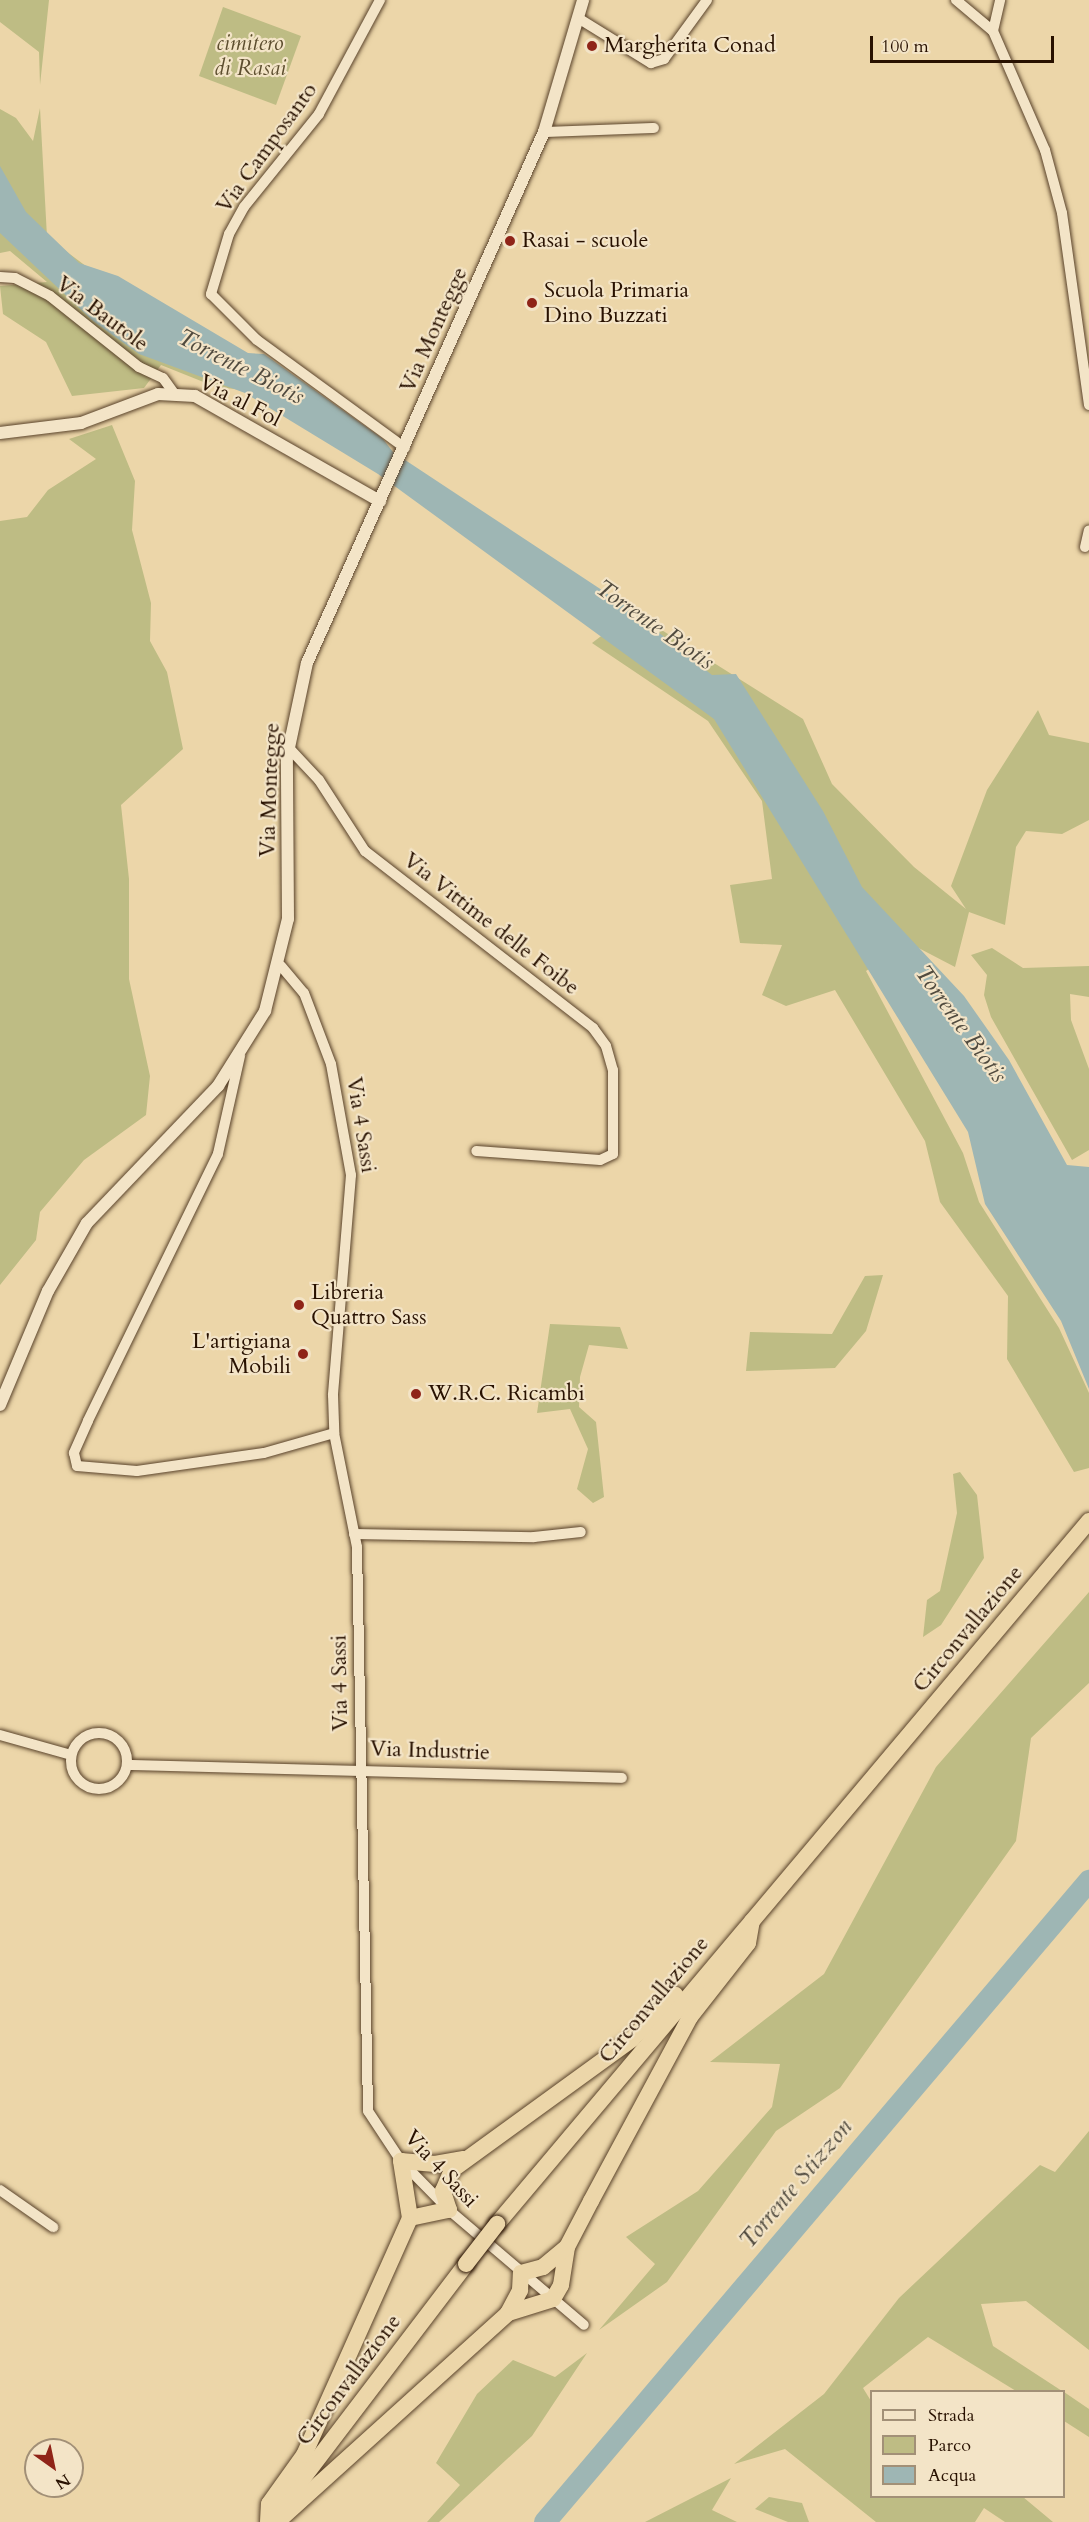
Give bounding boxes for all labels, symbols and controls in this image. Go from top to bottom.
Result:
scale bar [873,24,1058,62]
park label: cimitero di Rasai [214,30,286,82]
place label: Margherita Conad [604,33,776,59]
text: 100 m [881,34,929,59]
marker: Margherita Conad [585,39,599,53]
street label: Via Camposanto [211,78,323,218]
place label: Rasai - scuole [522,228,648,254]
marker: Rasai - scuole [503,234,517,248]
street label: Via Montegge [395,263,473,397]
street label: Via Bautole [51,271,153,357]
place label: Scuola Primaria Dino Buzzati [544,277,689,328]
marker: Scuola Primaria Dino Buzzati [525,296,539,310]
water label: Torrente Biotis [173,323,309,411]
street label: Via al Fol [194,369,286,433]
water label: Torrente Biotis [590,574,720,676]
street label: Via Montegge [254,722,286,858]
street label: Via Vittime delle Foibe [398,847,584,1001]
water label: Torrente Biotis [909,960,1013,1088]
street label: Via 4 Sassi [340,1075,382,1175]
place label: Libreria Quattro Sass [311,1279,427,1330]
marker: Libreria Quattro Sass [292,1298,306,1312]
place label: L'artigiana Mobili [192,1328,291,1380]
marker: L'artigiana Mobili [296,1347,310,1361]
place label: W.R.C. Ricambi [428,1381,585,1407]
marker: W.R.C. Ricambi [409,1387,423,1401]
street label: Circonvallazione [907,1560,1029,1698]
street label: Via 4 Sassi [326,1635,354,1731]
street label: Via Industrie [370,1736,490,1766]
street label: Circonvallazione [593,1931,715,2069]
water label: Torrente Stizzon [734,2113,858,2255]
street label: Via 4 Sassi [398,2125,484,2213]
street label: Circonvallazione [291,2309,407,2451]
legend [870,2390,1065,2498]
text: Strada [928,2403,974,2428]
text: Parco [928,2433,971,2458]
north arrow [24,2438,84,2498]
text: Acqua [928,2463,976,2488]
text: N [51,2468,75,2494]

